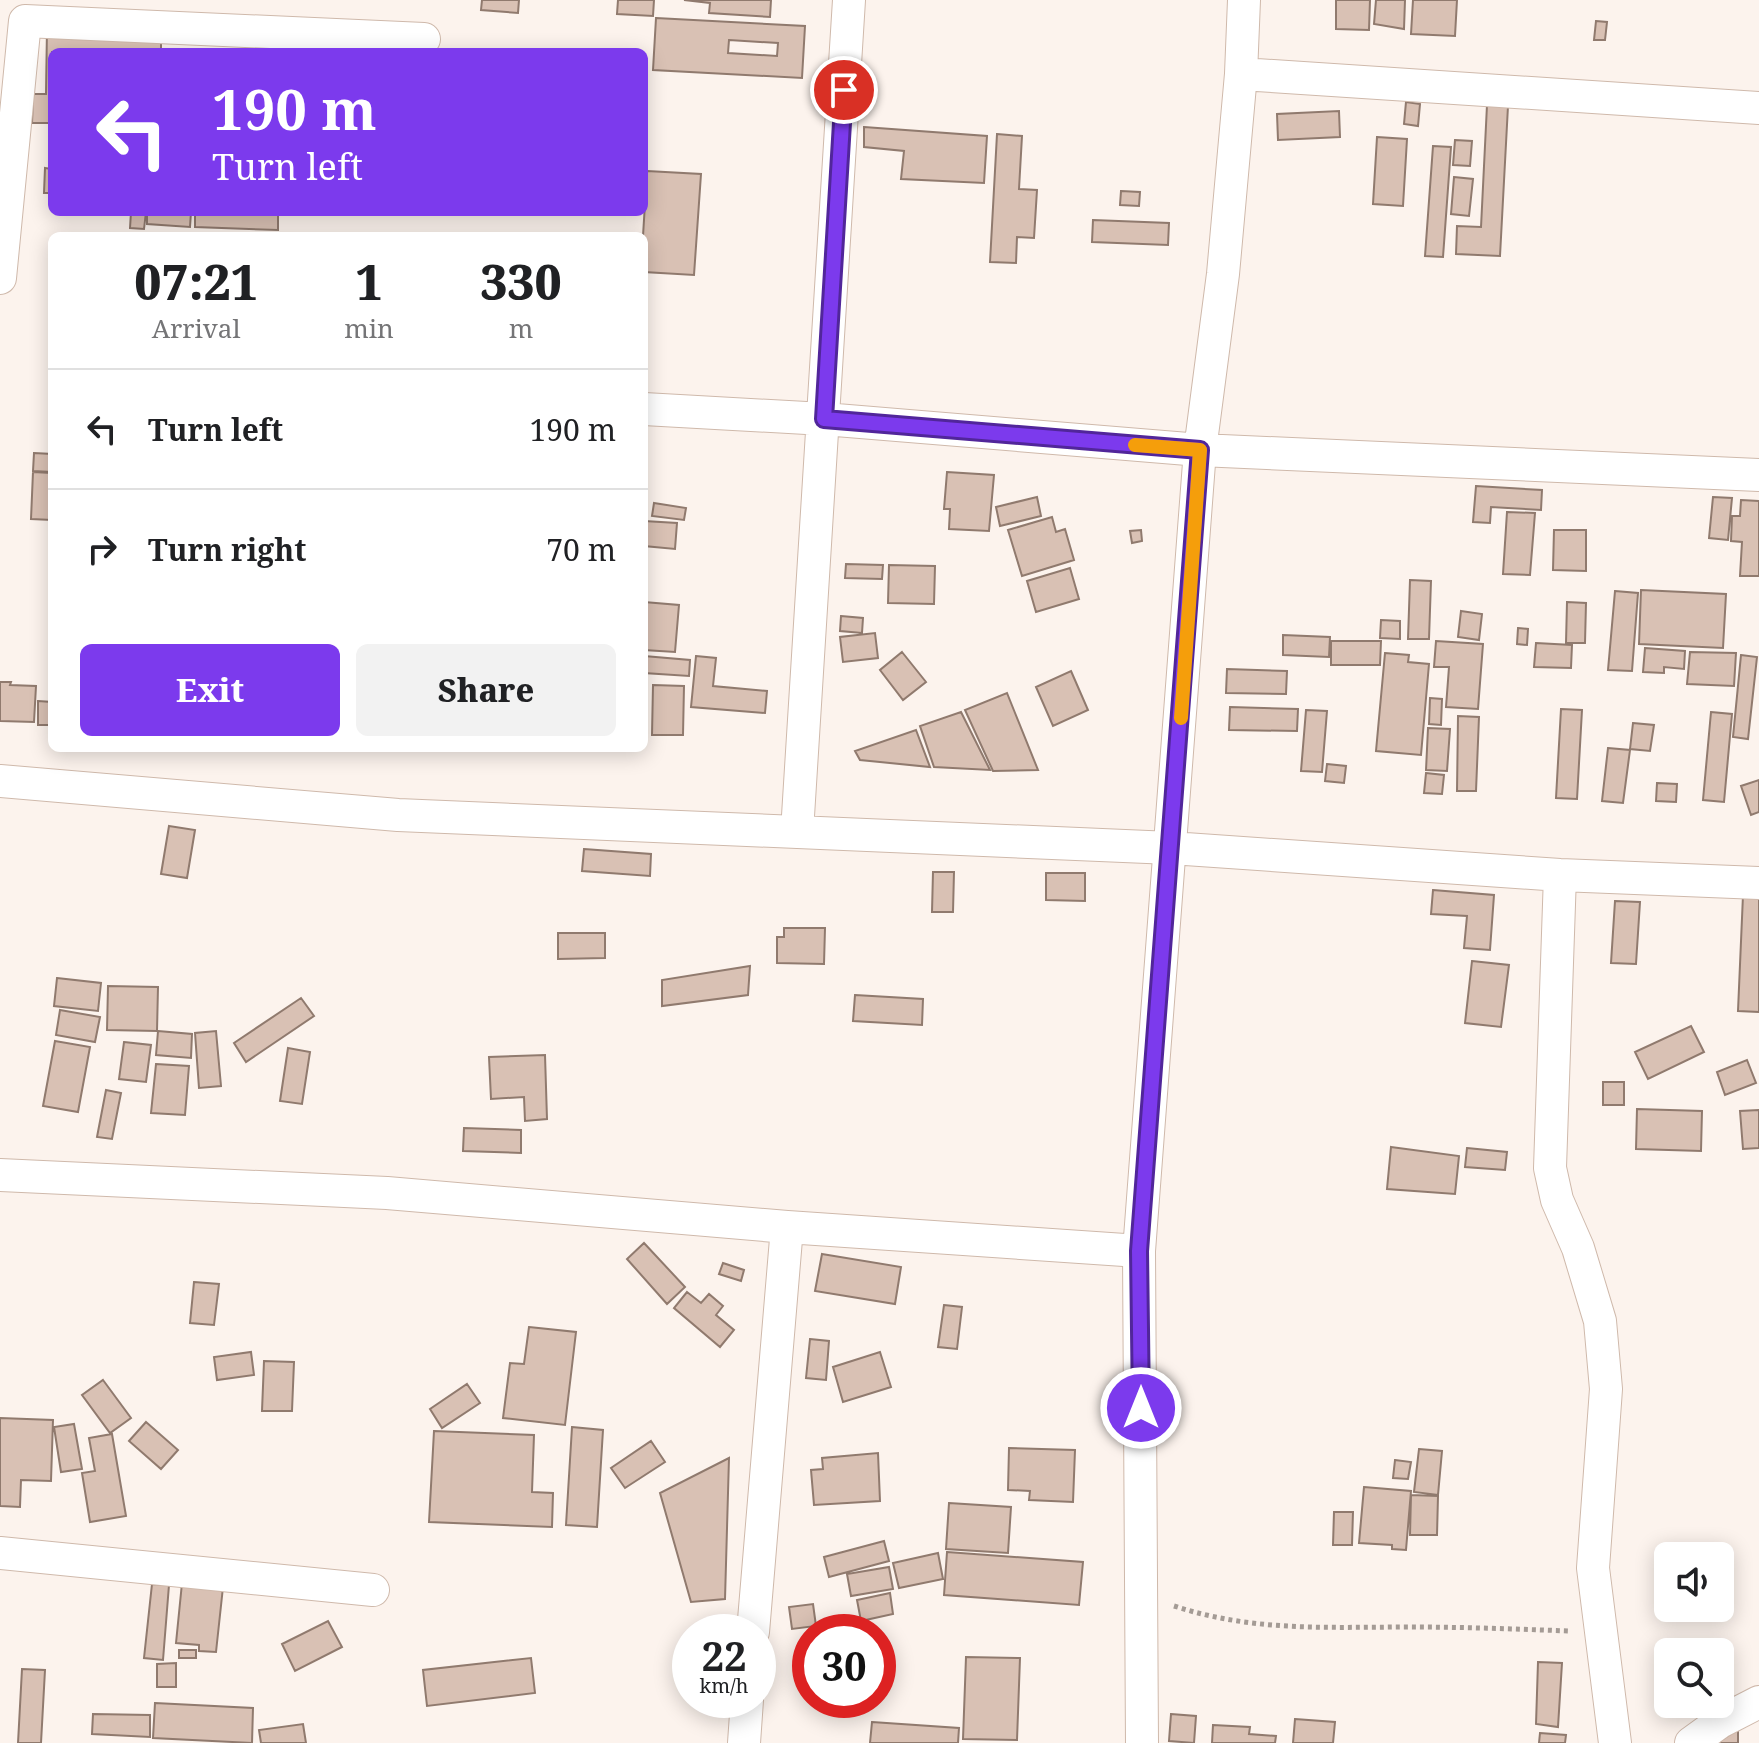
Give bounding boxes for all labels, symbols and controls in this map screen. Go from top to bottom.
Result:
pin [810,56,878,124]
icon: arrive [822,68,866,112]
text: 190 m [212,70,377,146]
icon: left [80,80,184,184]
text: Turn left [212,142,363,191]
text: 07:21 [134,249,258,314]
text: 1 [355,249,383,314]
text: 330 [480,249,562,314]
text: Arrival [152,310,241,346]
text: min [344,310,394,346]
text: m [509,310,533,346]
icon: left [80,407,124,451]
text: Turn left [148,409,283,450]
text: 190 m [530,409,616,450]
icon: right [80,527,124,571]
text: Turn right [148,529,306,570]
text: 70 m [546,529,616,570]
button: Exit [80,644,340,736]
button: Share [356,644,616,736]
position arrow [1099,1366,1183,1450]
map controls [1654,1542,1734,1718]
button: sound [1654,1542,1734,1622]
speed limit sign: 30 [792,1614,896,1718]
text: 22 [701,1628,747,1683]
button: search [1654,1638,1734,1718]
text: km/h [699,1672,749,1699]

